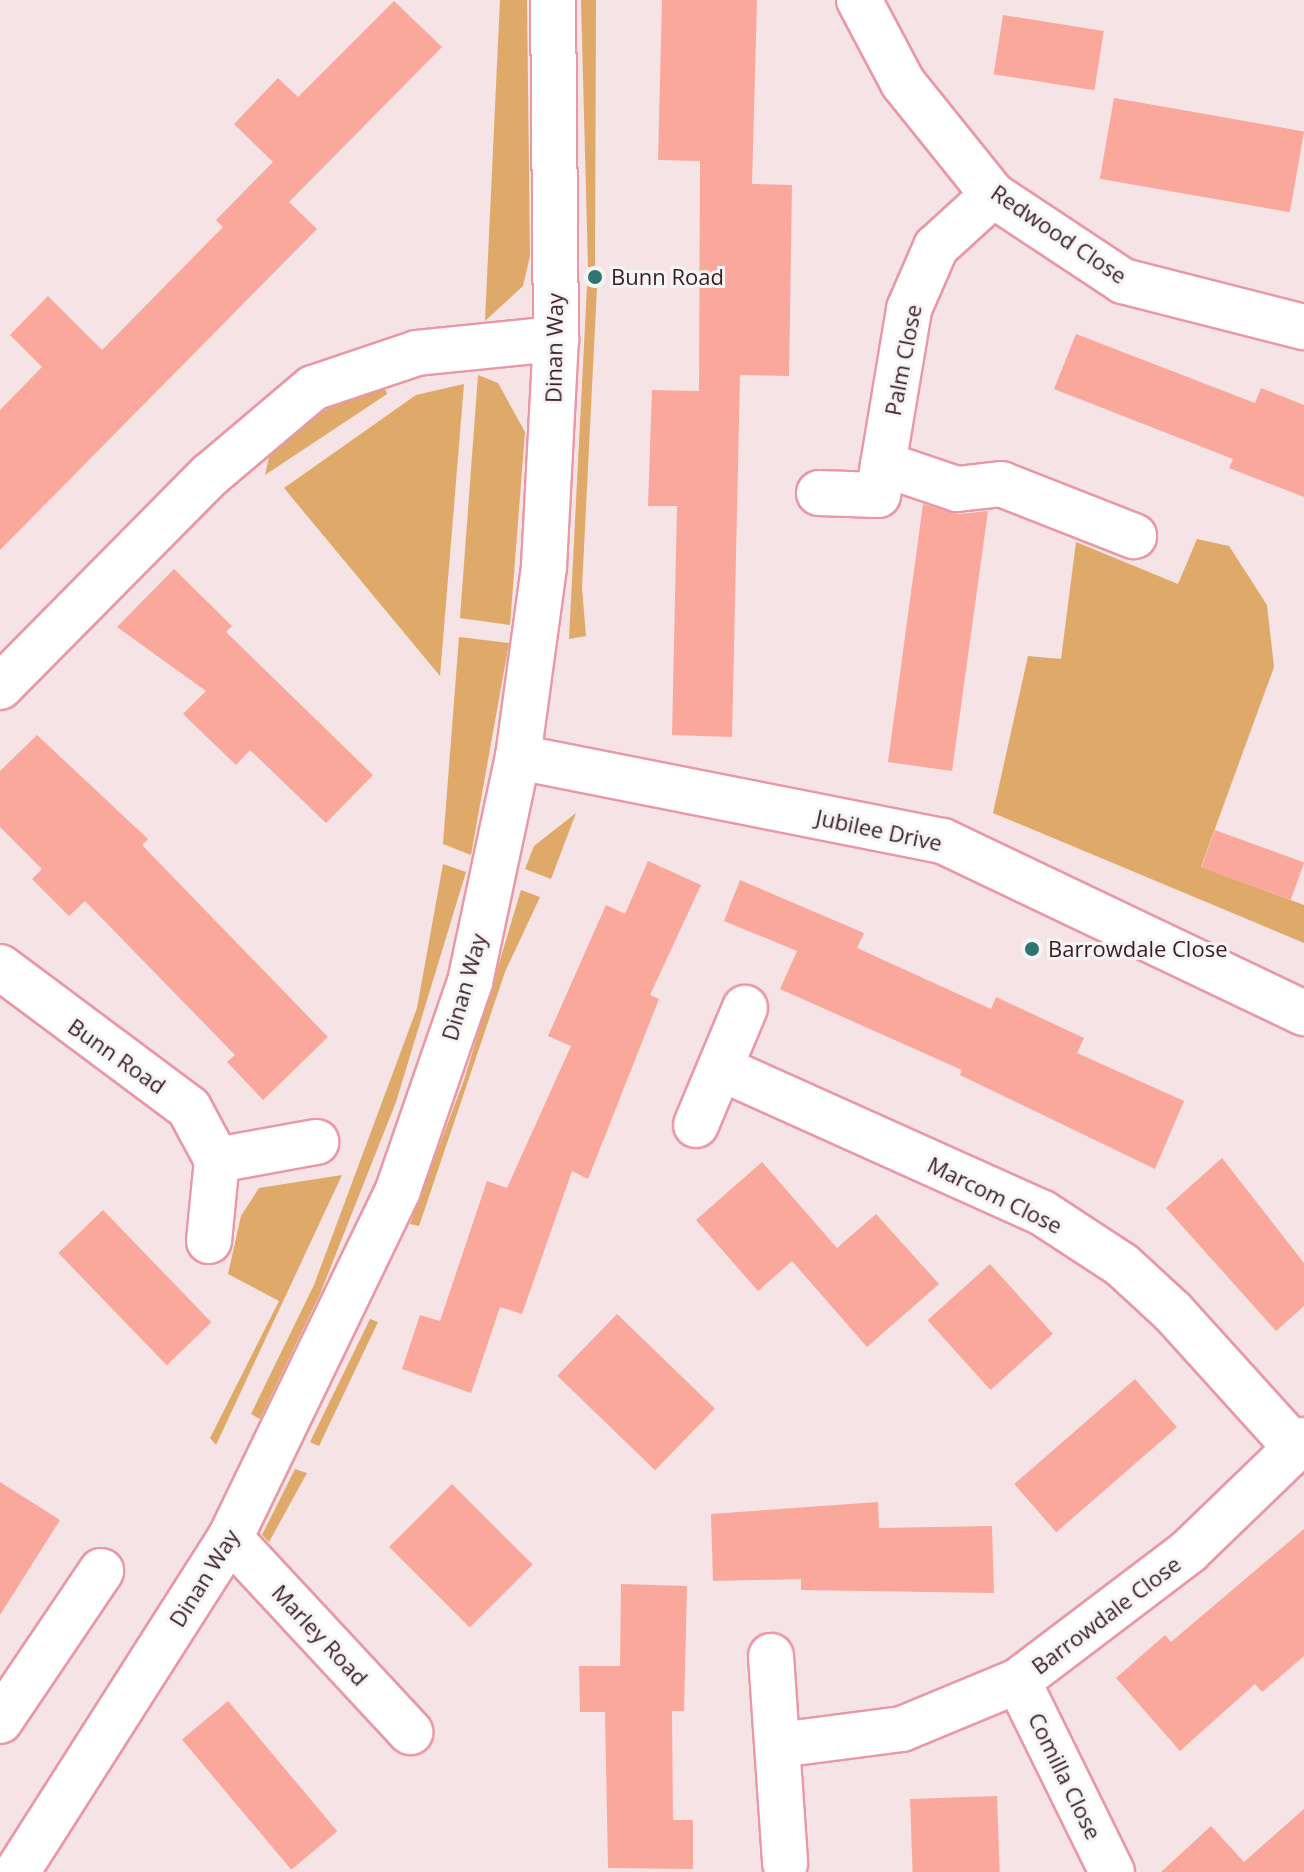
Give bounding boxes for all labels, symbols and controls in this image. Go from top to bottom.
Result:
street label: Redwood Close [986,179,1132,289]
place label: Bunn Road [611,264,724,290]
marker: Bunn Road [586,268,604,286]
street label: Dinan Way [540,293,568,403]
street label: Palm Close [879,302,927,418]
street label: Jubilee Drive [814,804,944,856]
street label: Dinan Way [436,930,492,1044]
place label: Barrowdale Close [1048,936,1227,962]
marker: Barrowdale Close [1023,940,1041,958]
street label: Bunn Road [63,1013,171,1099]
street label: Marcom Close [923,1151,1067,1239]
street label: Dinan Way [164,1524,244,1632]
street label: Barrowdale Close [1026,1550,1186,1680]
street label: Marley Road [267,1579,373,1691]
street label: Comilla Close [1023,1708,1107,1844]

